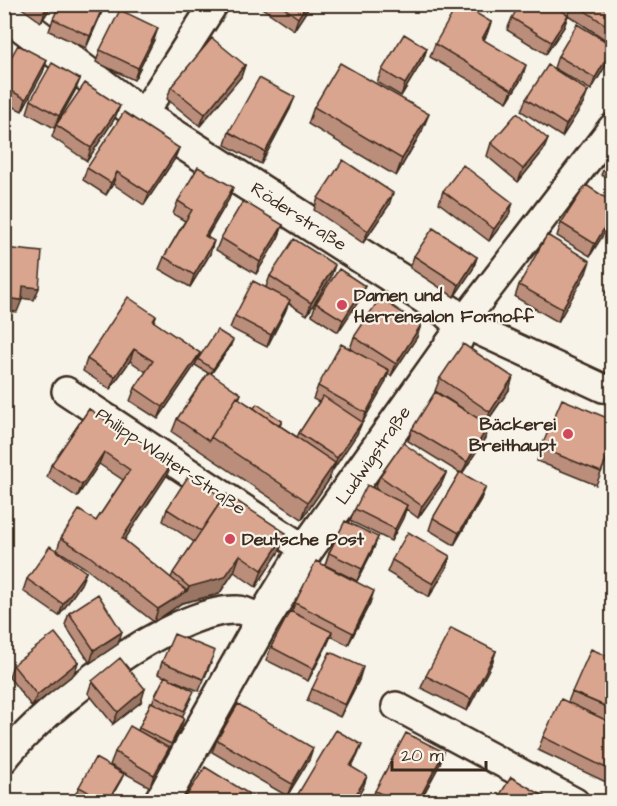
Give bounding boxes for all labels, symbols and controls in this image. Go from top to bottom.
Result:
street label: Röderstraße [246,176,352,257]
place label: Damen und Herrensalon Fornoff [354,283,535,329]
marker: Damen und Herrensalon Fornoff [335,298,349,312]
street label: Ludwigstraße [330,401,418,510]
street label: Philipp-Walter-Straße [91,402,251,521]
place label: Bäckerei Breithaupt [469,412,557,458]
marker: Bäckerei Breithaupt [561,427,575,441]
place label: Deutsche Post [242,527,365,552]
marker: Deutsche Post [223,532,237,546]
scale bar [392,734,486,772]
text: 20 m [401,743,444,768]

